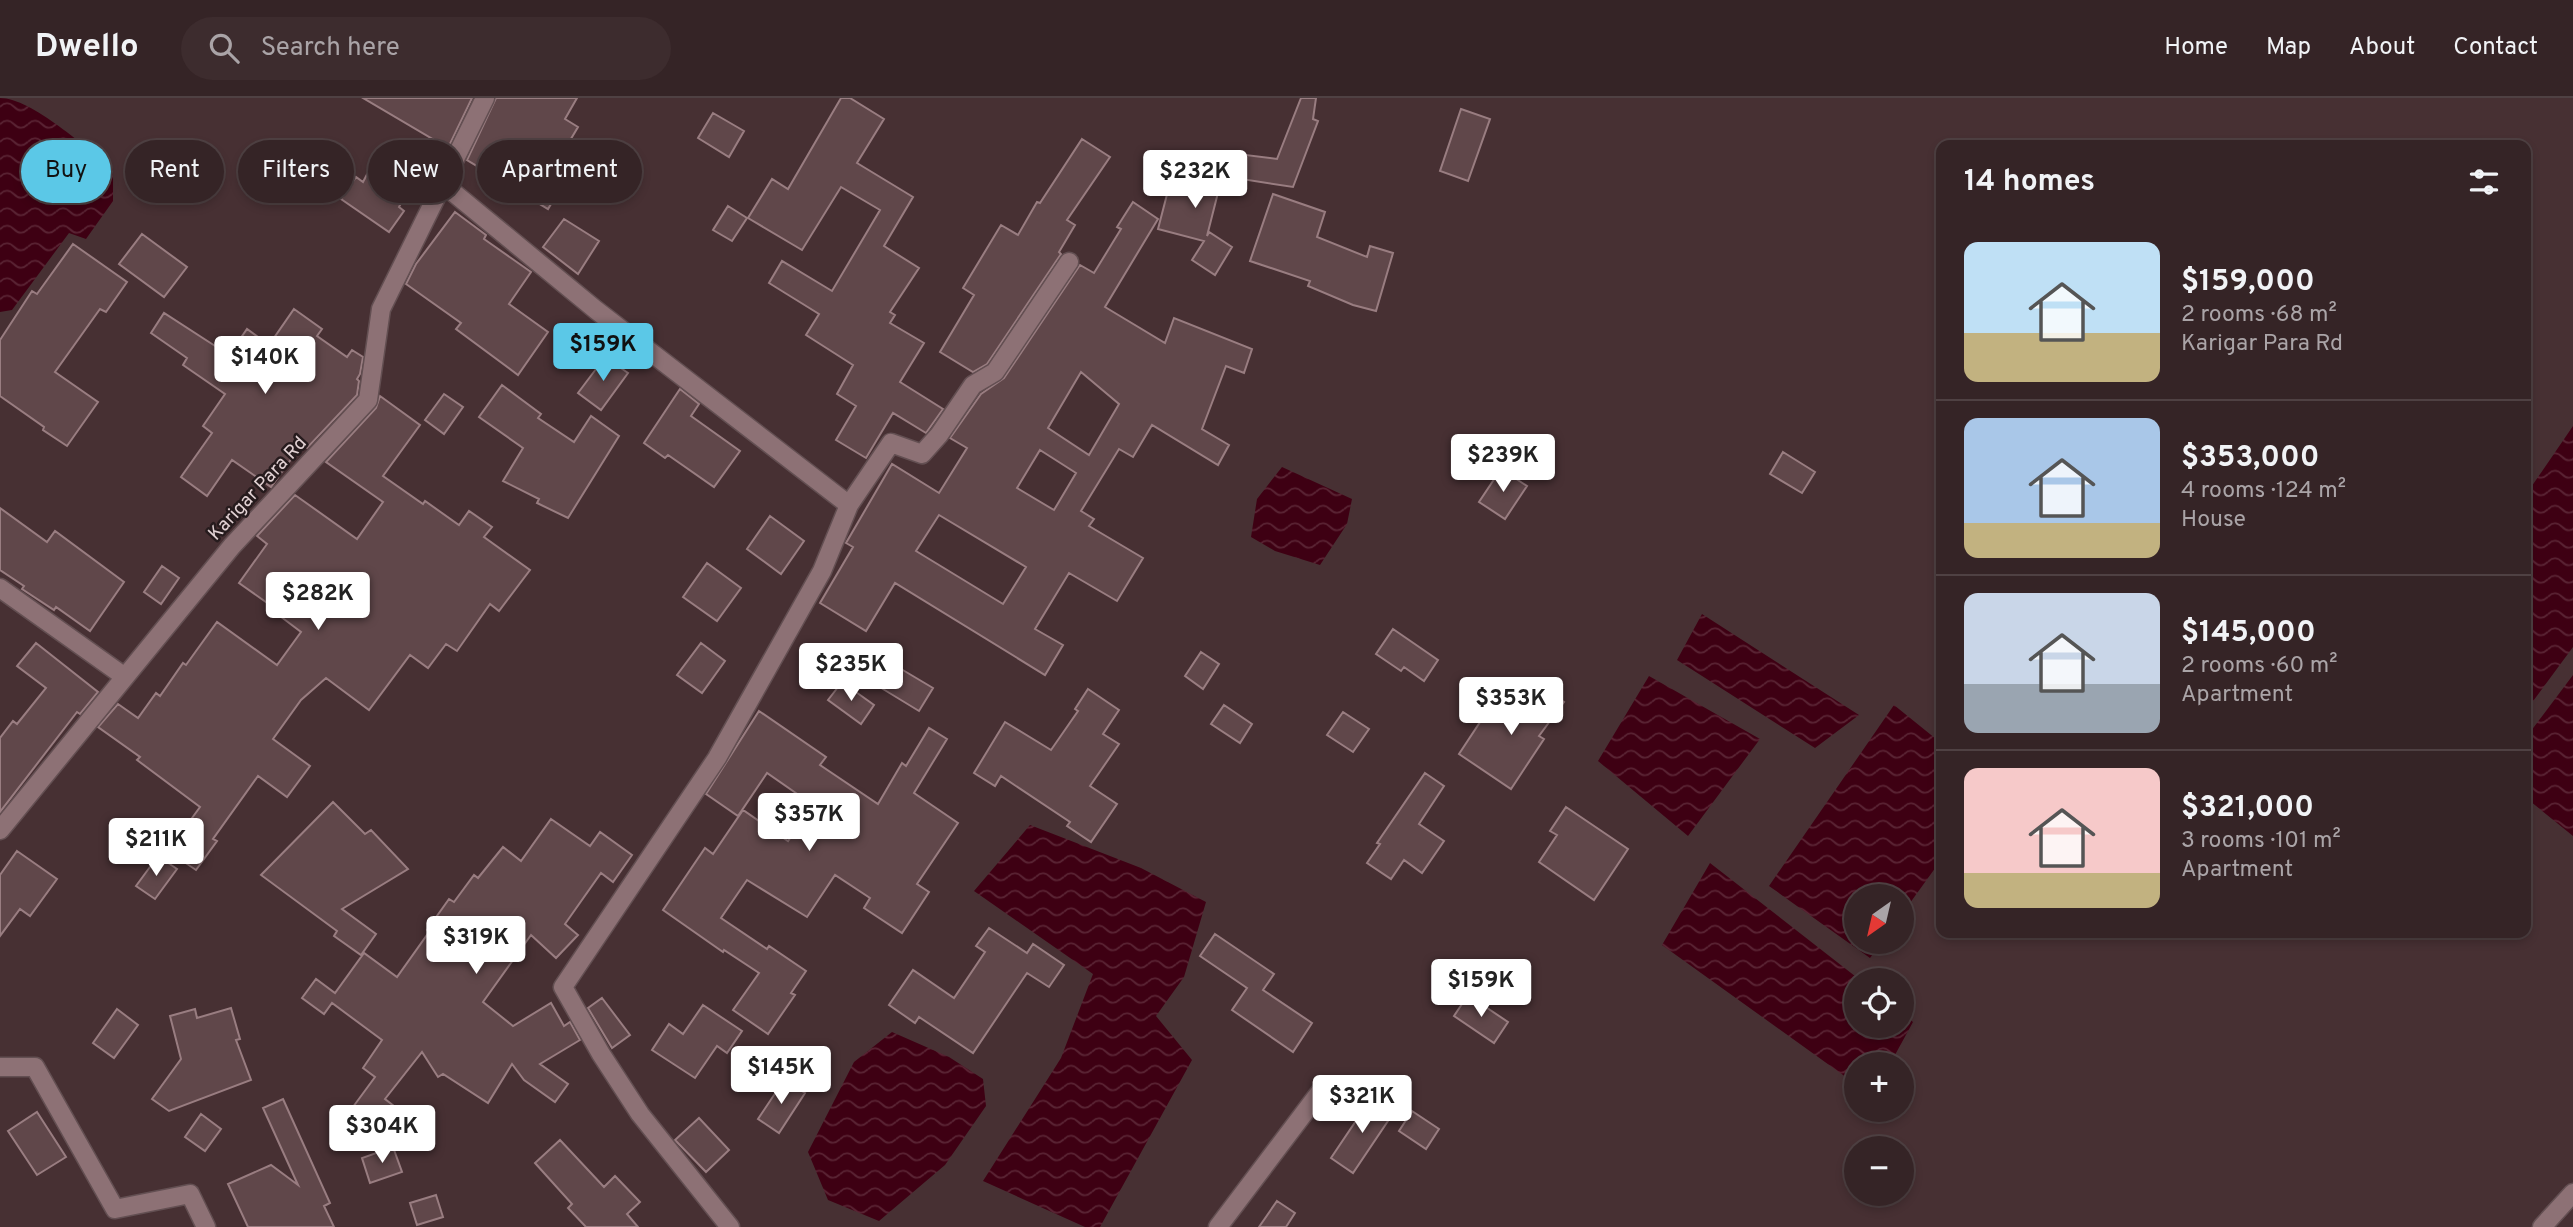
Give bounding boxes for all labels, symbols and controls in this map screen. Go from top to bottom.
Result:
search box [181,17,671,80]
text: Dwello [35,27,139,69]
icon: search [205,29,243,67]
text: Search here [261,32,400,65]
text: Home [2164,33,2228,63]
text: Map [2266,33,2311,63]
text: About [2349,33,2415,63]
text: Contact [2453,33,2538,63]
chip: Buy [21,140,111,203]
chip: Rent [125,140,224,203]
chip: Filters [238,140,354,203]
chip: New [368,140,463,203]
chip: Apartment [477,140,642,203]
pin: $232K [1146,150,1244,210]
text: $232K [1159,158,1231,187]
icon: filters [2465,163,2503,201]
text: 14 homes [1964,164,2095,201]
text: $159,000 [2181,264,2315,301]
icon: home [2020,270,2104,354]
text: 2 rooms · 68 m² [2181,301,2337,330]
pin: $159K [554,324,652,383]
text: Karigar Para Rd [2181,330,2343,359]
text: $159K [569,331,637,360]
pin: $140K [216,336,314,396]
text: $140K [230,344,300,373]
street label: Karigar Para Rd [204,432,312,546]
pin: $239K [1454,434,1552,494]
text: $353,000 [2181,440,2320,477]
text: $239K [1467,442,1539,471]
icon: home [2020,446,2104,530]
text: 4 rooms · 124 m² [2181,477,2346,506]
text: House [2181,506,2246,535]
pin: $282K [269,573,367,632]
text: $282K [282,580,354,609]
text: $145,000 [2181,615,2316,652]
icon: home [2020,621,2104,705]
pin: $235K [802,644,900,703]
text: $235K [815,651,887,680]
text: 2 rooms · 60 m² [2181,652,2338,681]
pin: $353K [1462,678,1560,737]
text: Apartment [2181,681,2293,710]
text: $353K [1475,685,1547,714]
text: $321,000 [2181,790,2314,827]
pin: $357K [760,794,858,853]
icon: home [2020,796,2104,880]
text: $357K [774,801,844,830]
pin: $211K [107,818,205,878]
text: $211K [125,826,187,855]
text: 3 rooms · 101 m² [2181,827,2341,856]
text: Apartment [2181,856,2293,885]
north arrow [1844,884,1914,954]
map controls [1844,884,1914,1206]
pin: $319K [427,916,525,976]
text: $319K [442,924,510,953]
pin: $159K [1432,960,1530,1019]
text: $159K [1447,967,1515,996]
button: locate [1844,968,1914,1038]
pin: $145K [732,1046,830,1106]
button: + [1844,1052,1914,1122]
text: $145K [747,1054,815,1083]
pin: $321K [1313,1076,1411,1135]
text: $321K [1329,1083,1395,1112]
pin: $304K [333,1105,431,1165]
text: $304K [345,1113,419,1142]
button: − [1844,1136,1914,1206]

